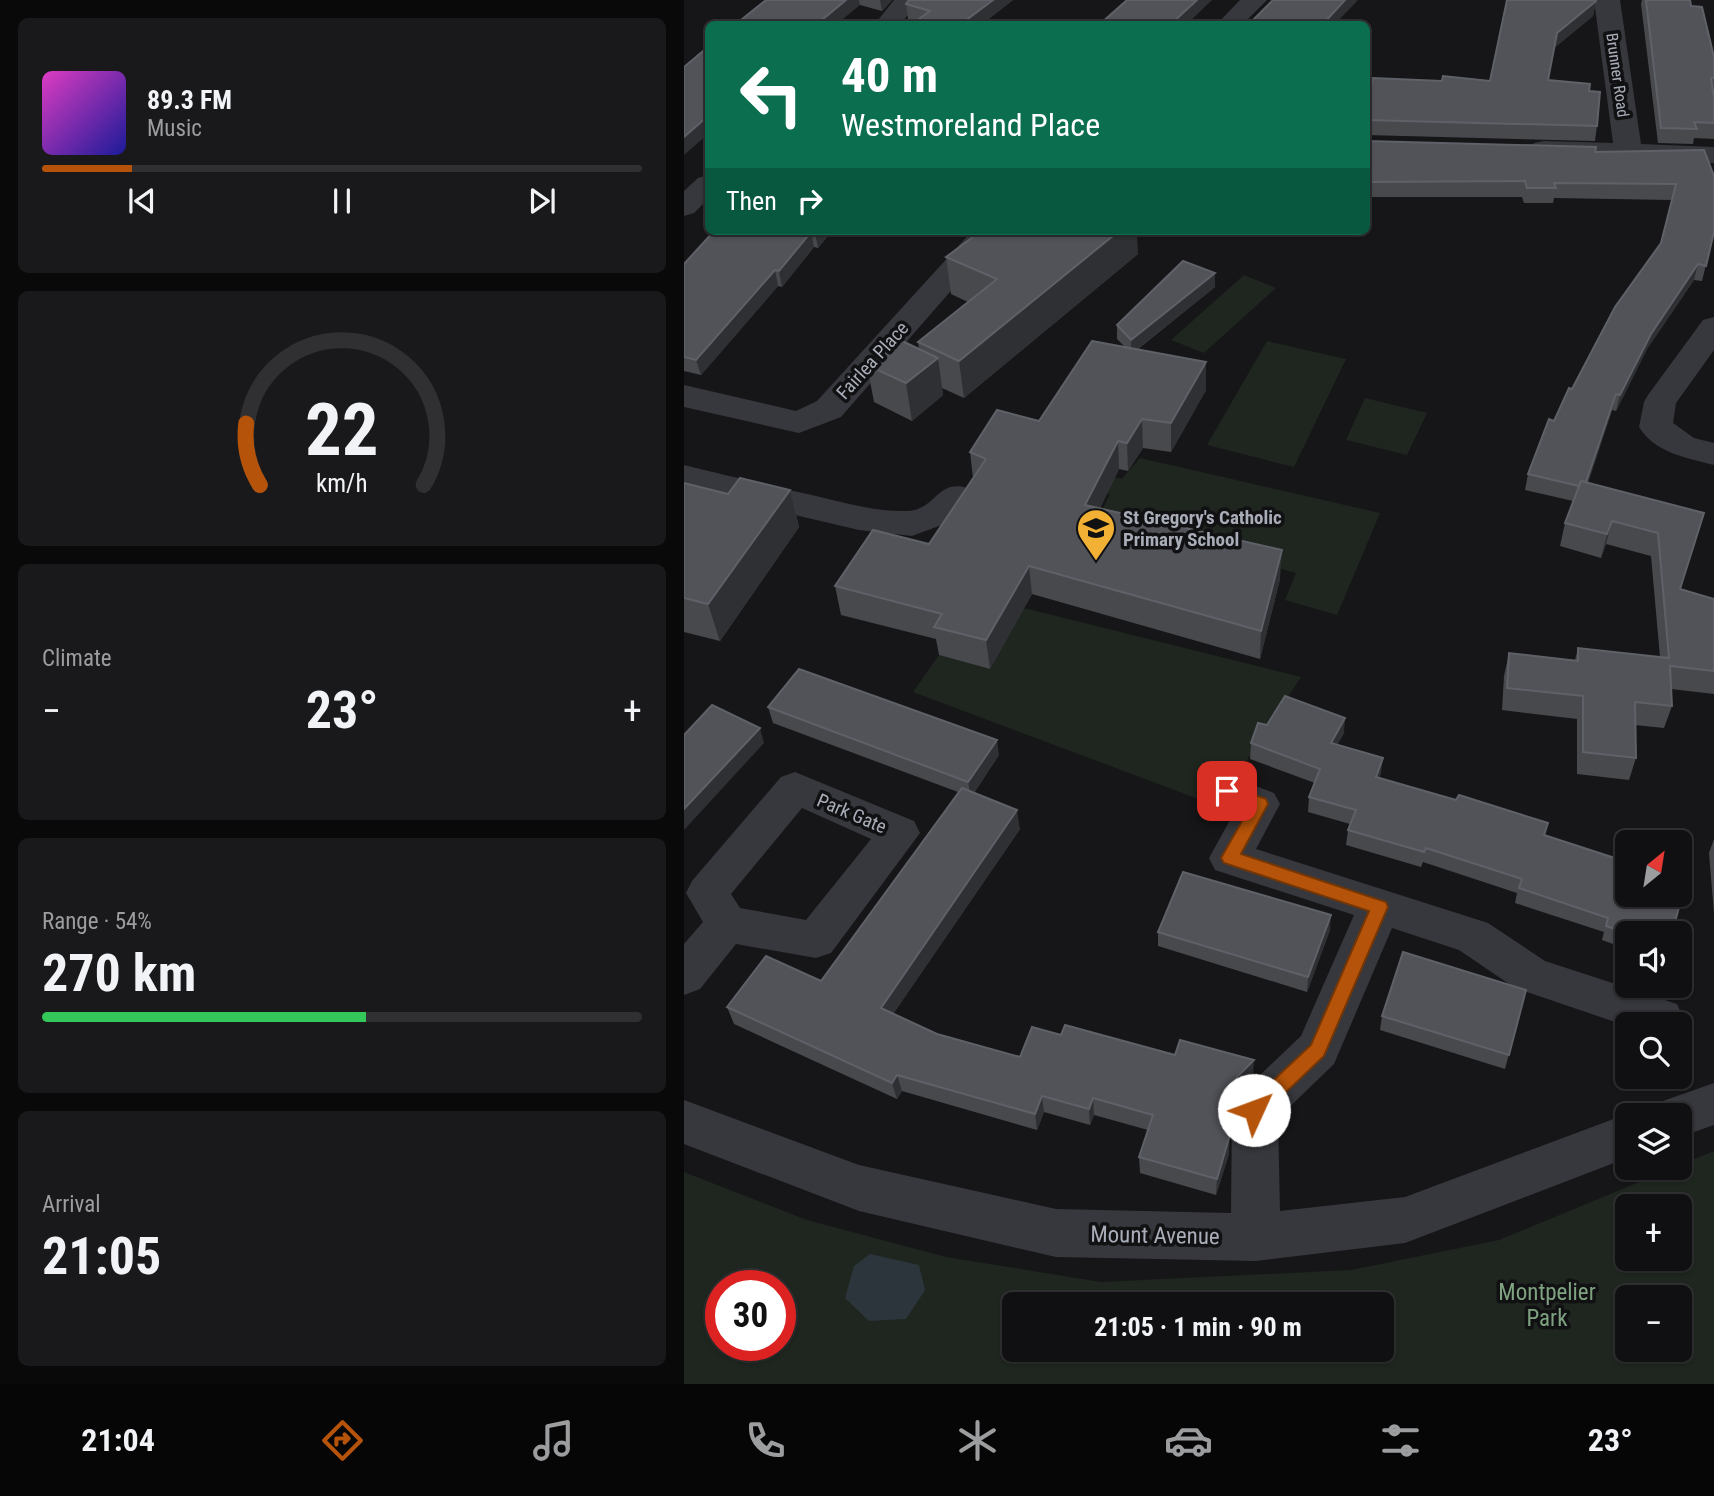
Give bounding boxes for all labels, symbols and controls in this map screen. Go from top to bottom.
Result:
street label: Brunner Road [1602,32,1633,118]
text: 40 m [841,47,938,104]
icon: left [726,49,817,140]
text: 89.3 FM [147,85,232,115]
text: Westmoreland Place [841,106,1100,144]
text: Music [147,115,202,142]
icon: previous [123,182,161,220]
icon: pause [323,182,361,220]
icon: next [523,182,561,220]
icon: right [791,182,829,220]
text: Then [726,186,777,216]
street label: Fairlea Place [832,317,913,404]
text: 22 [305,387,379,473]
text: km/h [316,469,368,498]
place label: St Gregory's Catholic Primary School [1123,506,1282,551]
school or university icon: St Gregory's Catholic Primary School [1075,507,1117,562]
text: Climate [42,645,112,672]
text: 23° [306,680,378,741]
text: − [42,689,61,733]
text: + [623,689,642,733]
pin [1197,761,1257,821]
icon: arrive [1208,772,1246,810]
street label: Park Gate [814,789,890,838]
north arrow [1615,830,1692,906]
map controls [1615,830,1692,1362]
text: Range · 54% [42,908,152,935]
button: sound [1615,921,1692,998]
text: 270 km [42,943,196,1004]
button: search [1615,1012,1692,1089]
position arrow [1217,1073,1291,1147]
button: layers [1615,1103,1692,1180]
text: Arrival [42,1191,101,1218]
button: + [1615,1194,1692,1271]
street label: Mount Avenue [1090,1221,1220,1250]
text: 21:05 [42,1226,161,1287]
speed limit sign: 30 [705,1270,796,1361]
park label: Montpelier Park [1498,1279,1596,1332]
button: − [1615,1285,1692,1362]
text: 21:05 · 1 min · 90 m [1094,1312,1302,1342]
icon: directions [318,1416,367,1465]
icon: music [529,1416,578,1465]
icon: phone [741,1416,790,1465]
icon: climate [953,1416,1002,1465]
icon: car [1164,1416,1213,1465]
icon: filters [1376,1416,1425,1465]
text: 21:04 [81,1421,155,1459]
text: 23° [1588,1421,1633,1459]

